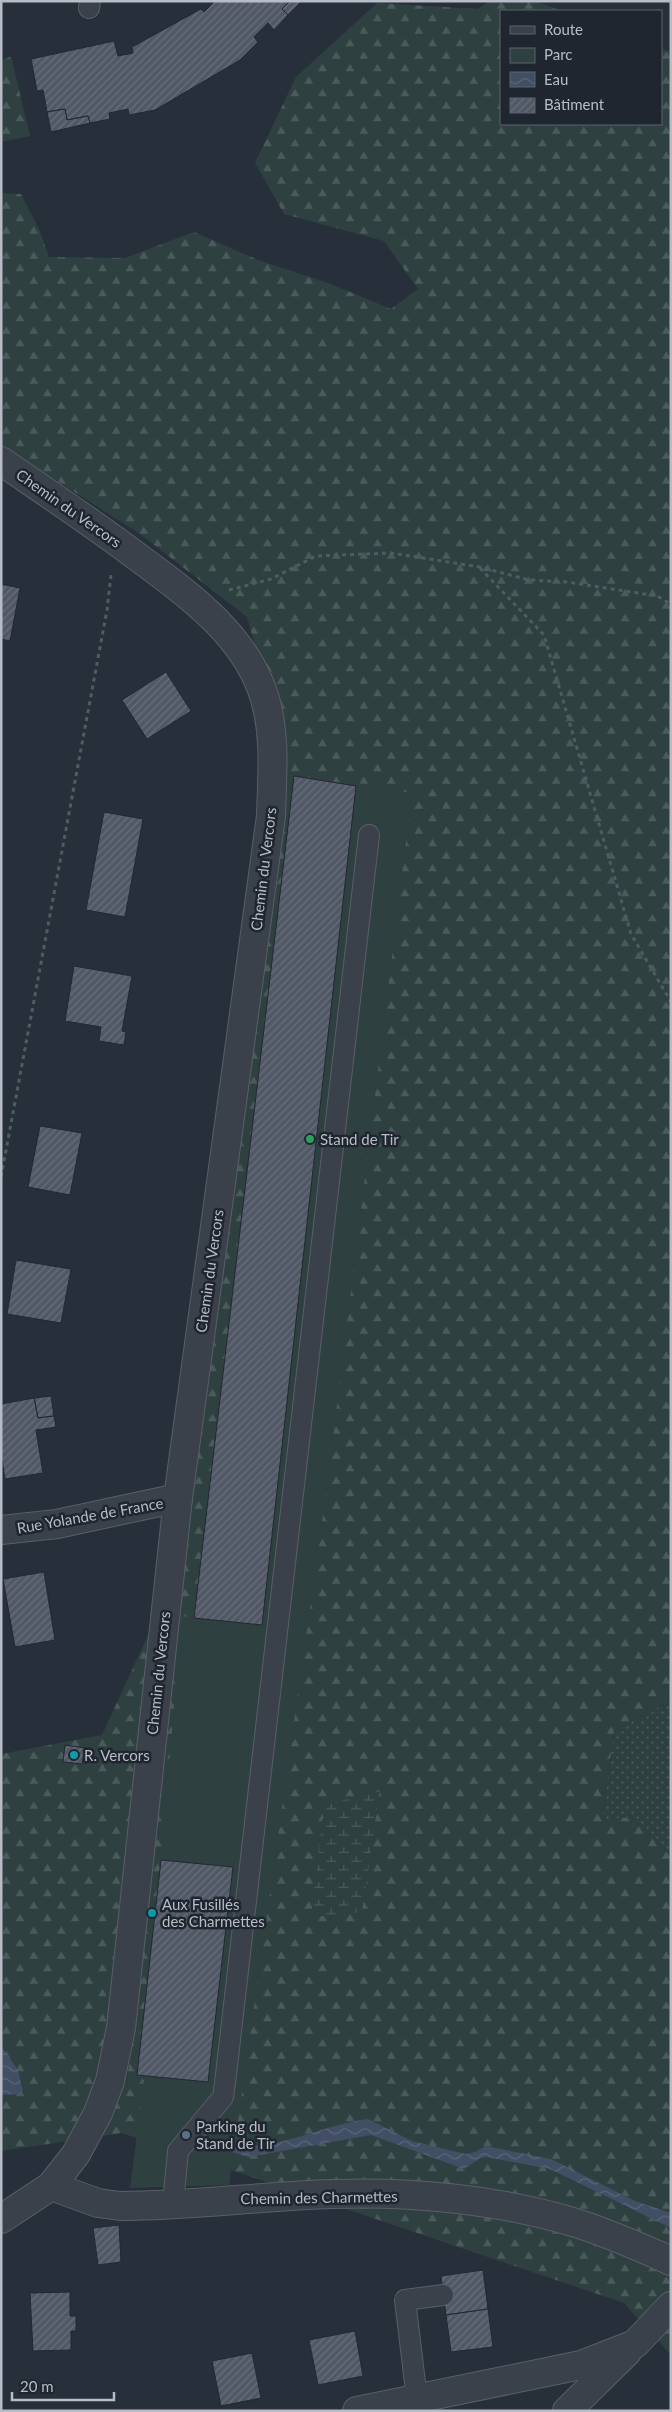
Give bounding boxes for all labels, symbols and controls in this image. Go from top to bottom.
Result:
legend [500,10,662,125]
text: Route [544,20,583,38]
text: Parc [544,45,573,63]
text: Eau [544,70,568,88]
text: Bâtiment [544,95,605,113]
street label: Chemin du Vercors [13,465,125,551]
street label: Chemin du Vercors [247,806,279,932]
place label: Stand de Tir [320,1130,399,1148]
marker: Stand de Tir [304,1133,316,1145]
street label: Chemin du Vercors [191,1208,227,1334]
street label: Rue Yolande de France [15,1493,165,1537]
street label: Chemin du Vercors [143,1610,173,1736]
place label: R. Vercors [84,1746,150,1764]
marker: R. Vercors [68,1749,80,1761]
place label: Aux Fusillés des Charmettes [162,1895,265,1930]
marker: Aux Fusillés des Charmettes [146,1907,158,1919]
place label: Parking du Stand de Tir [196,2117,275,2152]
marker: Parking du Stand de Tir [180,2129,192,2141]
street label: Chemin des Charmettes [240,2187,398,2207]
scale bar [12,2370,115,2402]
text: 20 m [20,2377,54,2395]

